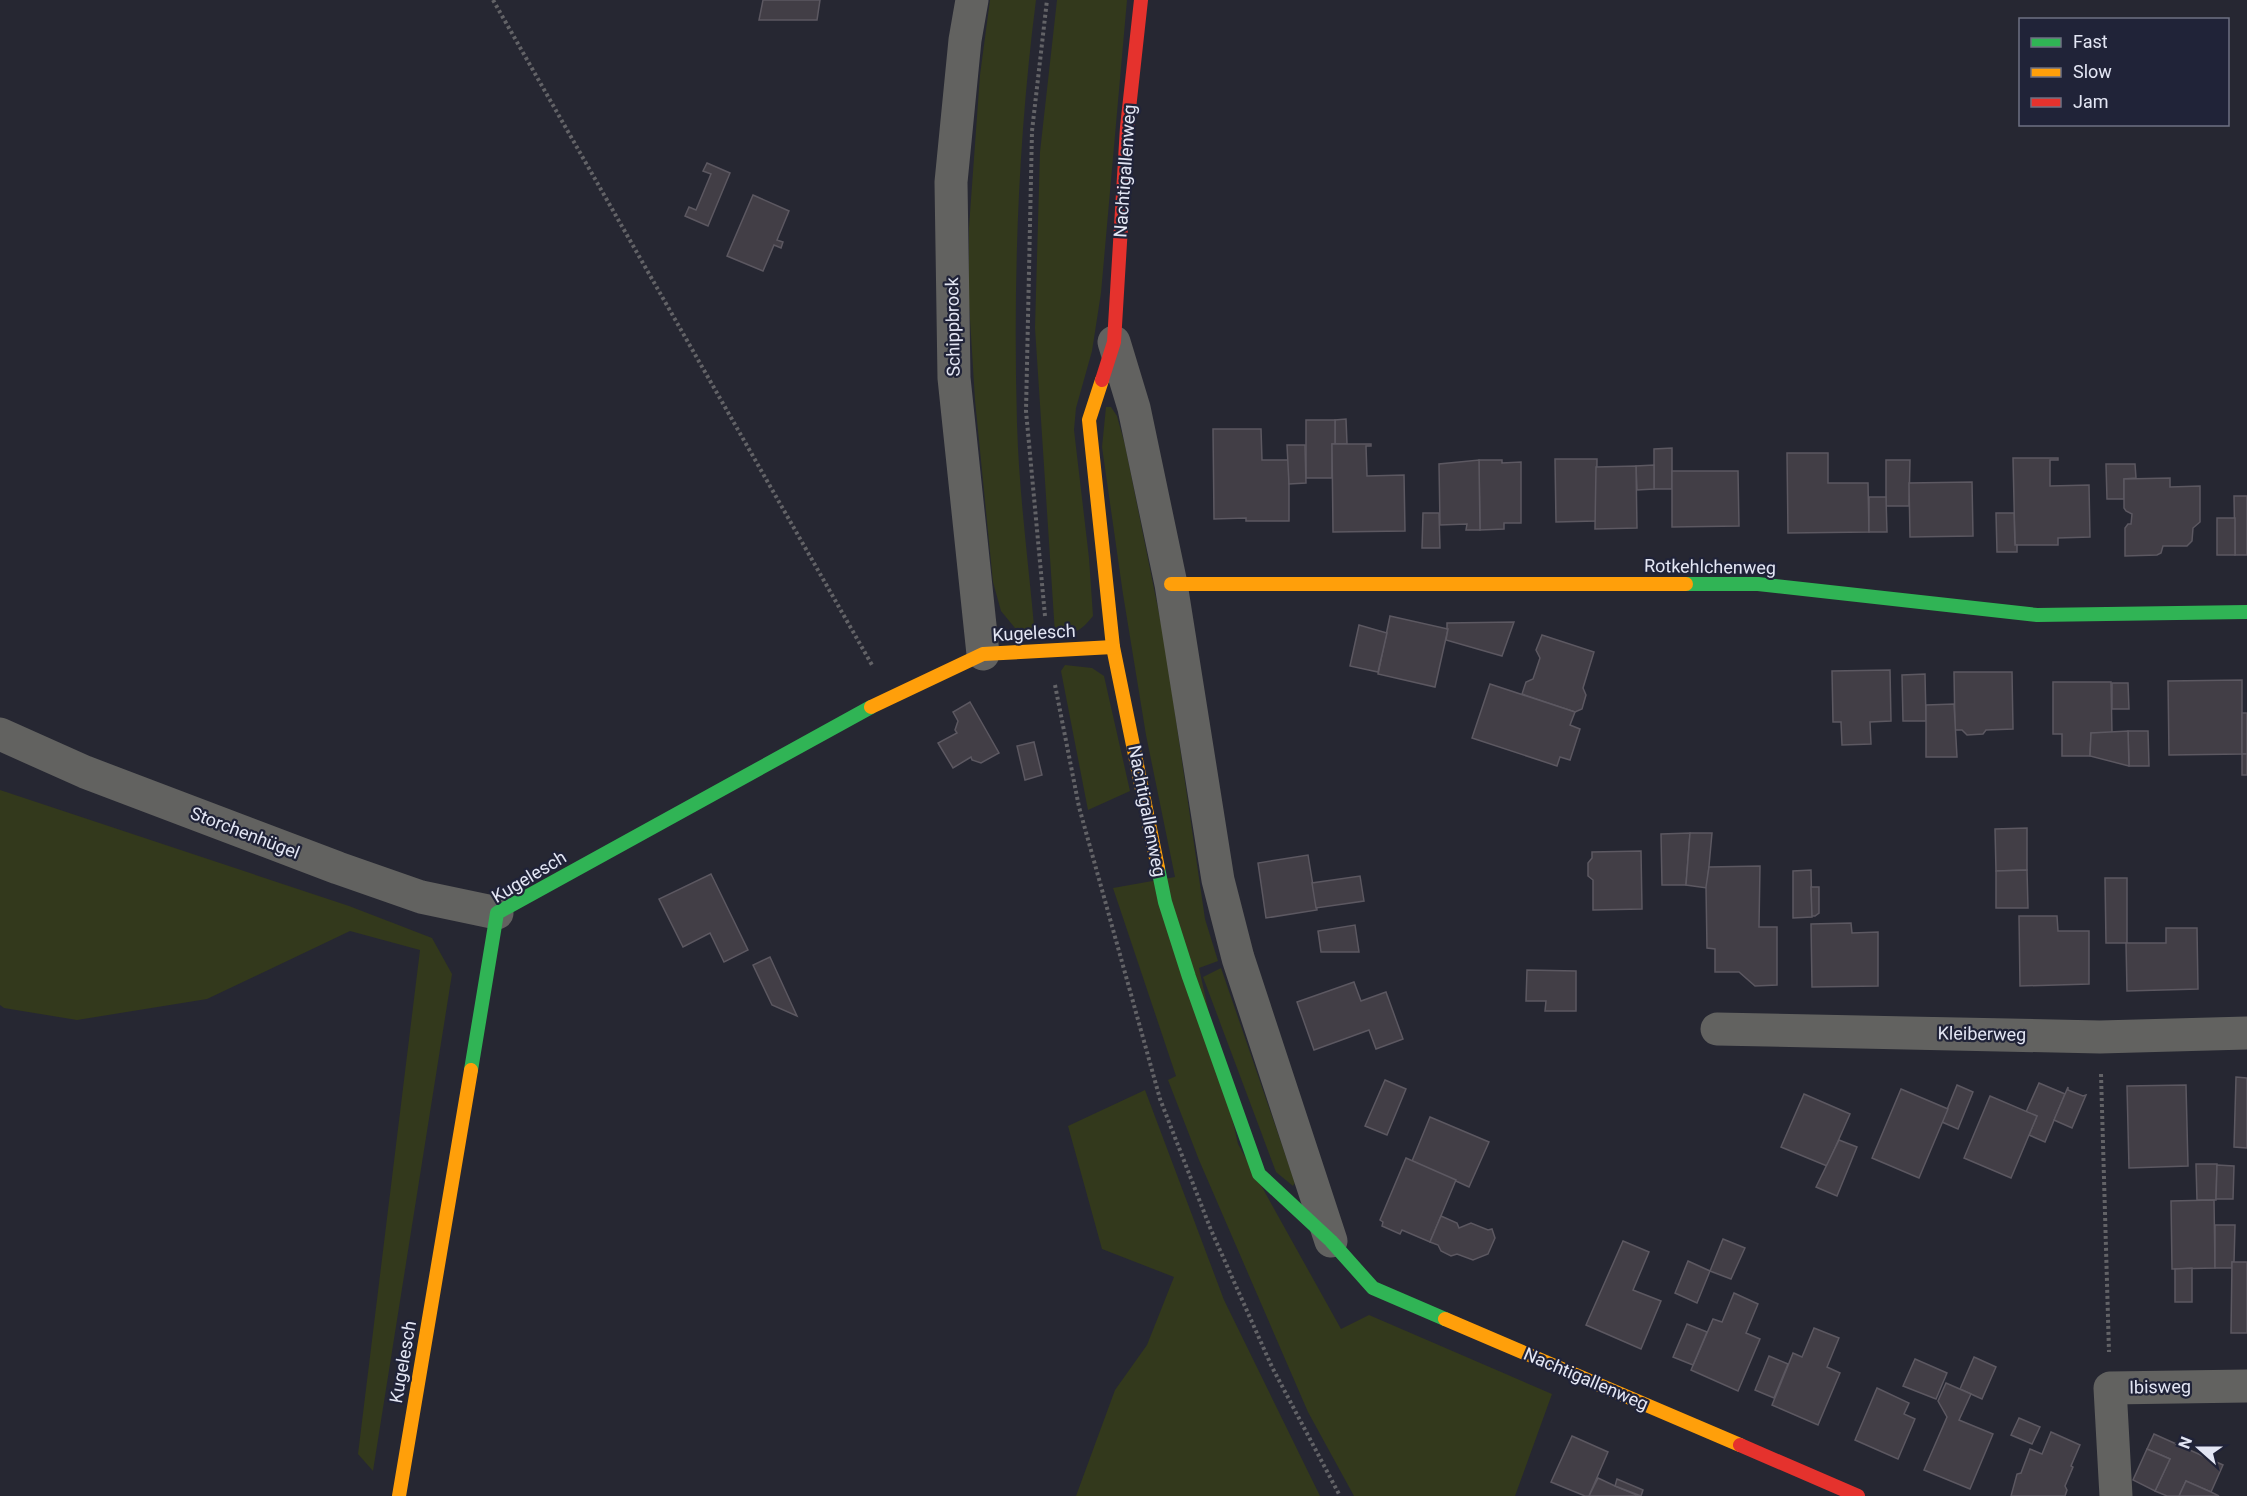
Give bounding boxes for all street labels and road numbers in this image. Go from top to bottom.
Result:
street label: Nachtigallenweg [1109,104,1140,238]
street label: Schippbrock [941,276,964,377]
street label: Rotkehlchenweg [1644,555,1776,578]
street label: Kugelesch [992,620,1076,645]
street label: Nachtigallenweg [1124,743,1171,878]
street label: Storchenhügel [188,802,303,863]
street label: Kugelesch [488,846,570,907]
street label: Kleiberweg [1937,1022,2027,1045]
street label: Kugelesch [385,1319,420,1405]
street label: Nachtigallenweg [1521,1343,1652,1414]
street label: Ibisweg [2129,1375,2191,1398]

